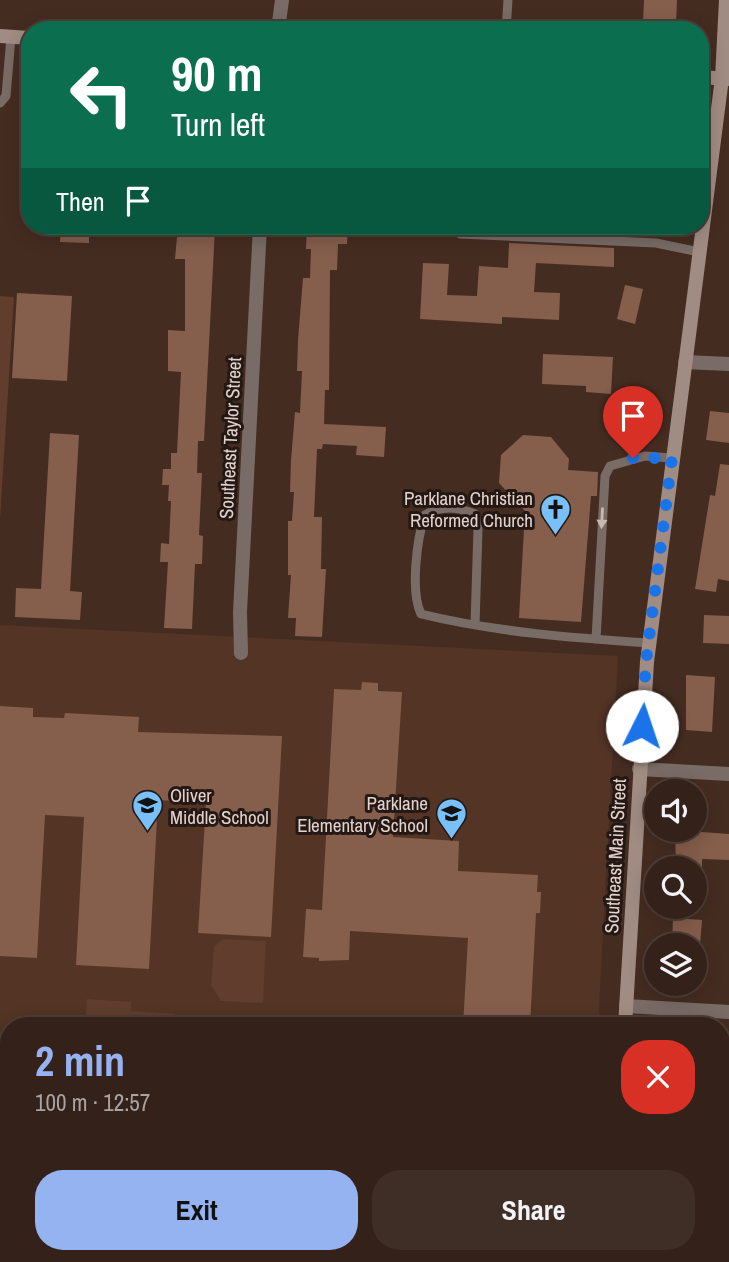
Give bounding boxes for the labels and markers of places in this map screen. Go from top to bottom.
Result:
pin [603,386,663,458]
place label: Parklane Christian Reformed Church [404,485,533,533]
church icon: Parklane Christian Reformed Church [539,492,573,536]
place label: Oliver Middle School [170,782,269,830]
school or university icon: Oliver Middle School [130,789,164,833]
place label: Parklane Elementary School [297,790,428,838]
school or university icon: Parklane Elementary School [434,797,468,841]

